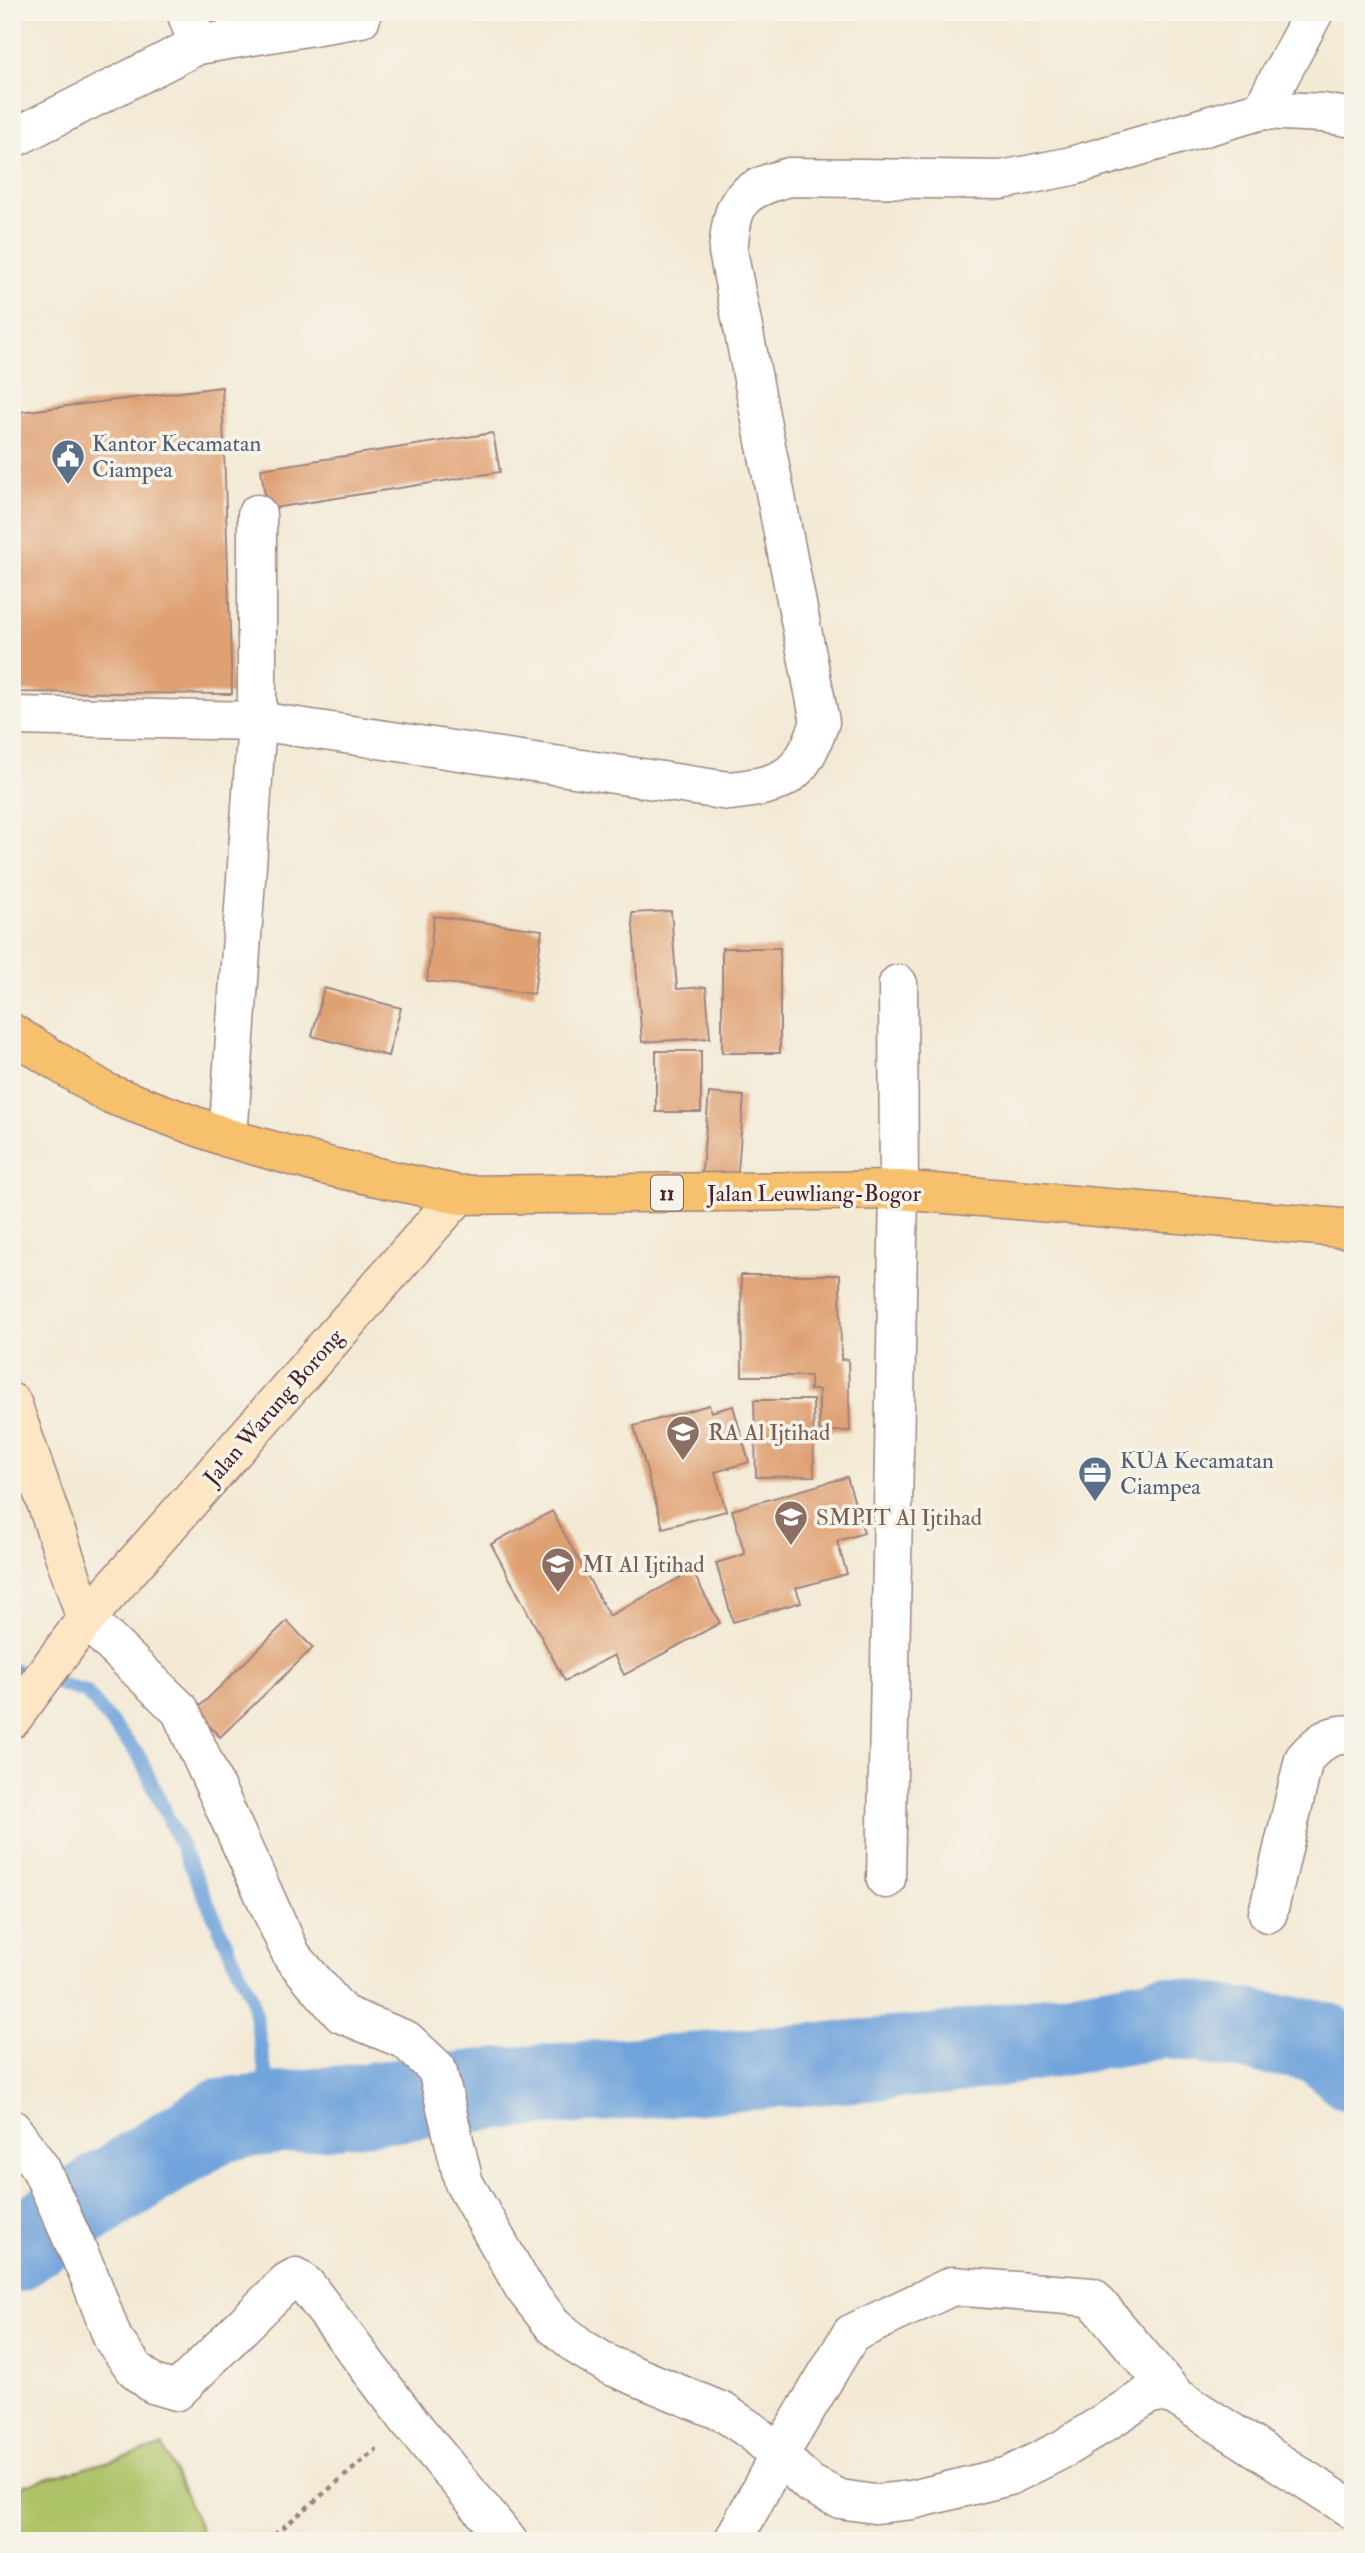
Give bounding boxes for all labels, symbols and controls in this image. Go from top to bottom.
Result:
place label: Kantor Kecamatan Ciampea [92,429,261,485]
public building icon: Kantor Kecamatan Ciampea [49,437,87,486]
road number: 11 [651,1176,683,1210]
street label: Jalan Leuwliang-Bogor [706,1179,921,1208]
street label: Jalan Warung Borong [197,1322,350,1493]
school or university icon: RA Al Ijtihad [664,1413,702,1462]
place label: RA Al Ijtihad [708,1418,830,1447]
place label: KUA Kecamatan Ciampea [1120,1446,1274,1502]
office icon: KUA Kecamatan Ciampea [1076,1454,1114,1503]
school or university icon: SMPIT Al Ijtihad [772,1498,810,1547]
place label: SMPIT Al Ijtihad [816,1503,982,1532]
school or university icon: MI Al Ijtihad [539,1545,577,1594]
place label: MI Al Ijtihad [582,1550,705,1579]

